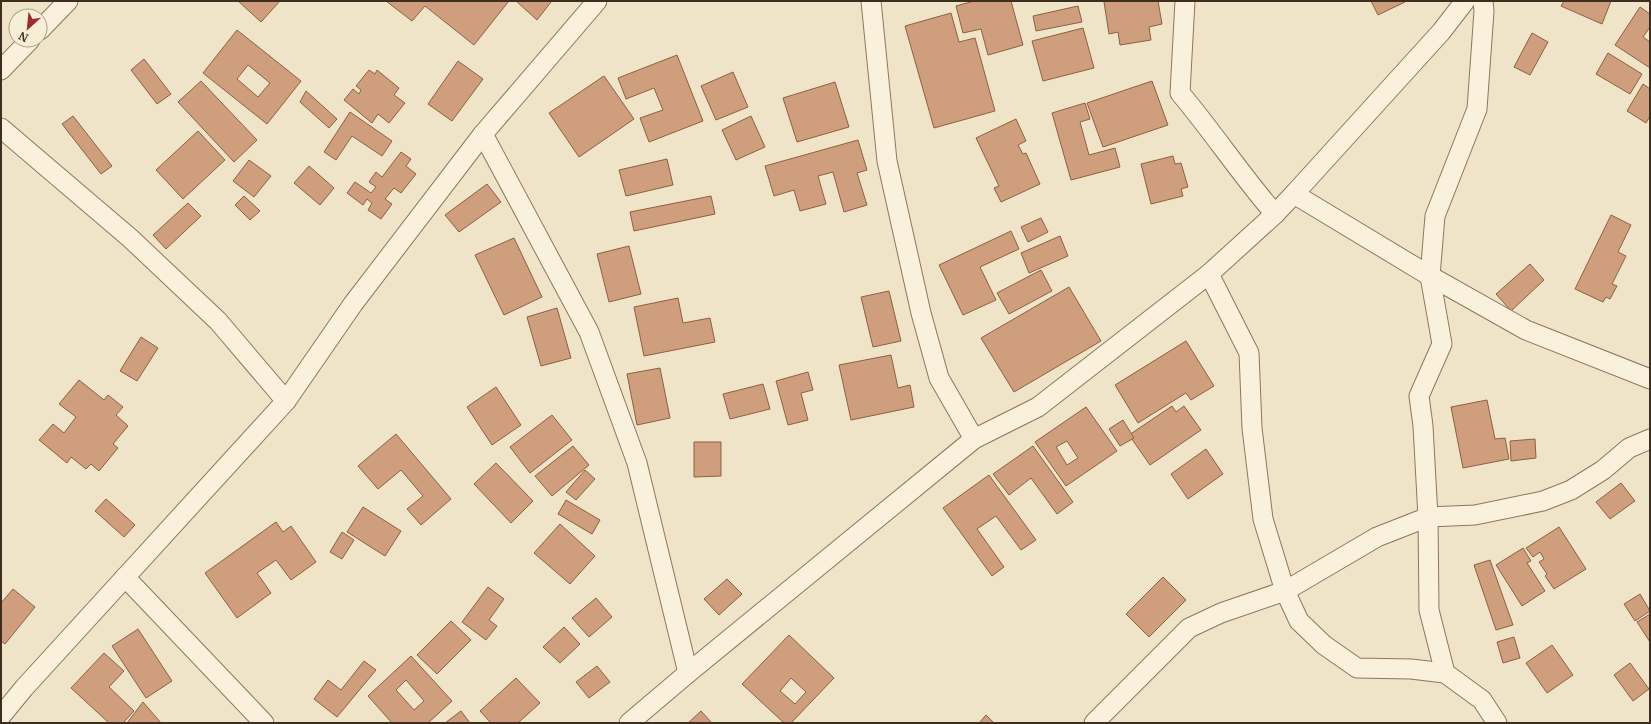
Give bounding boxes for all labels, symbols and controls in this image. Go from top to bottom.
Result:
north arrow [8,8,48,48]
text: N [16,29,31,45]

